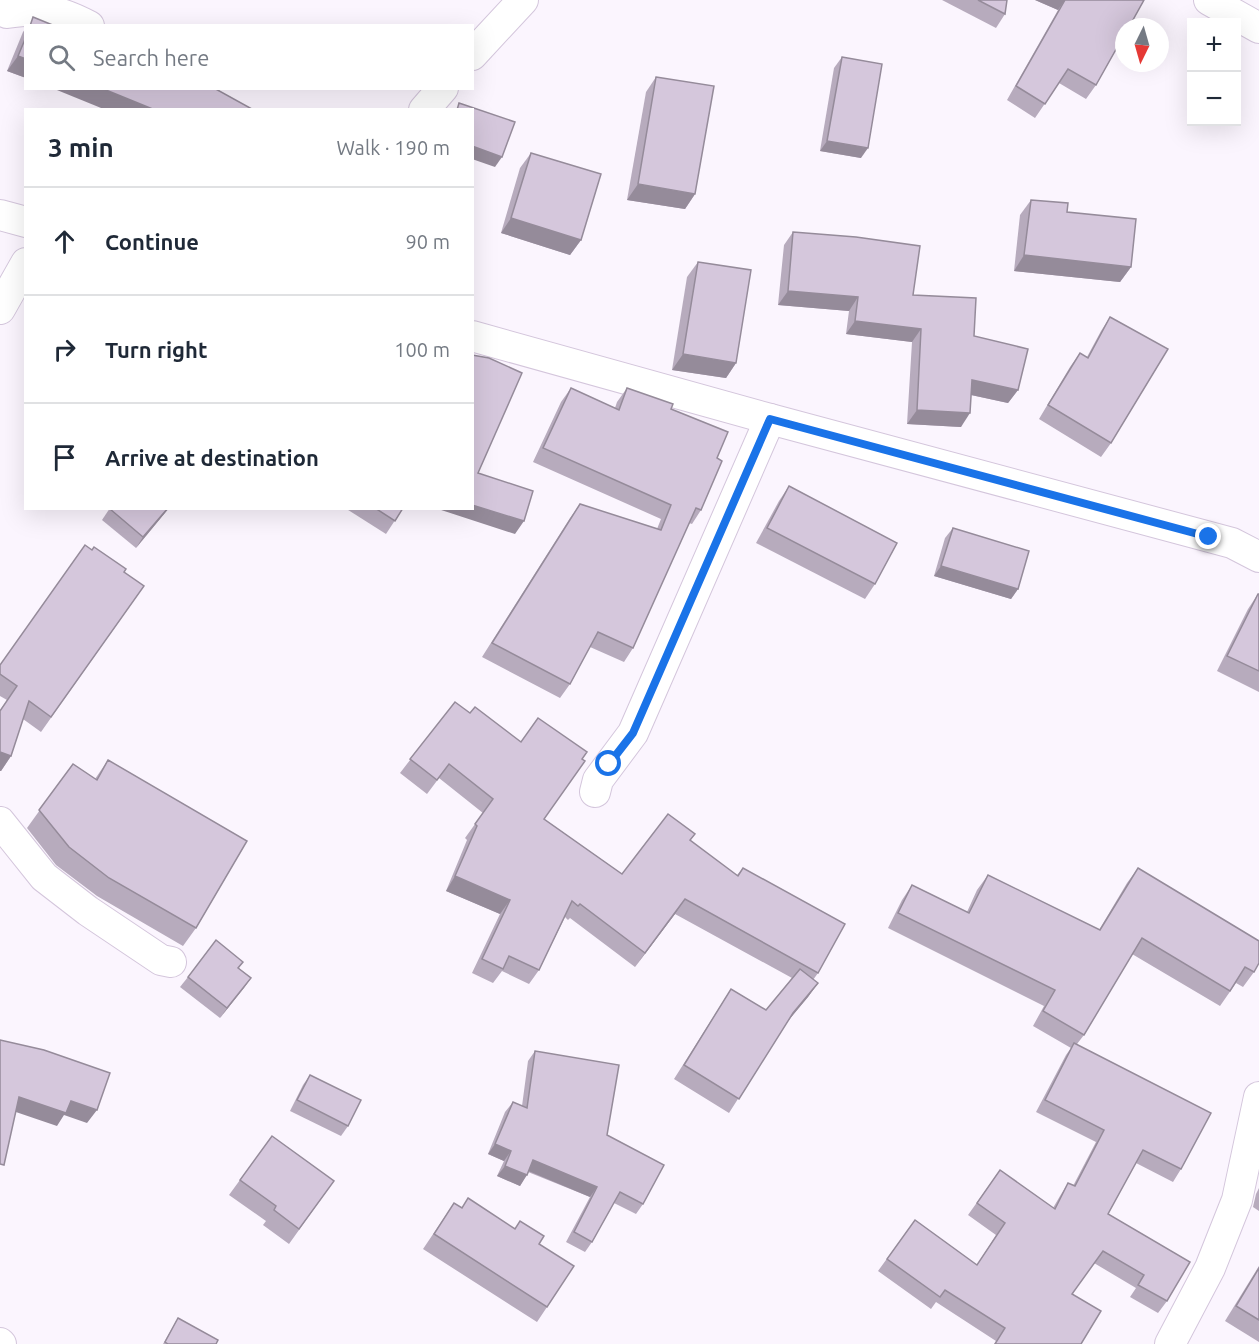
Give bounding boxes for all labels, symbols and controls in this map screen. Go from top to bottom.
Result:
north arrow [1115,18,1169,72]
map controls [1187,18,1241,126]
button: + [1187,18,1241,72]
search box [24,24,474,90]
icon: search [45,41,78,74]
text: Search here [93,45,209,70]
button: − [1187,72,1241,126]
text: 3 min [48,133,114,162]
text: Walk · 190 m [337,136,450,159]
icon: ahead [48,225,81,258]
text: Continue [105,229,199,254]
text: 90 m [406,230,450,253]
icon: right [48,333,81,366]
text: Turn right [105,337,207,362]
text: 100 m [394,338,450,361]
icon: arrive [48,441,81,474]
text: Arrive at destination [105,445,319,470]
route end [1195,523,1221,549]
route start [595,750,621,776]

